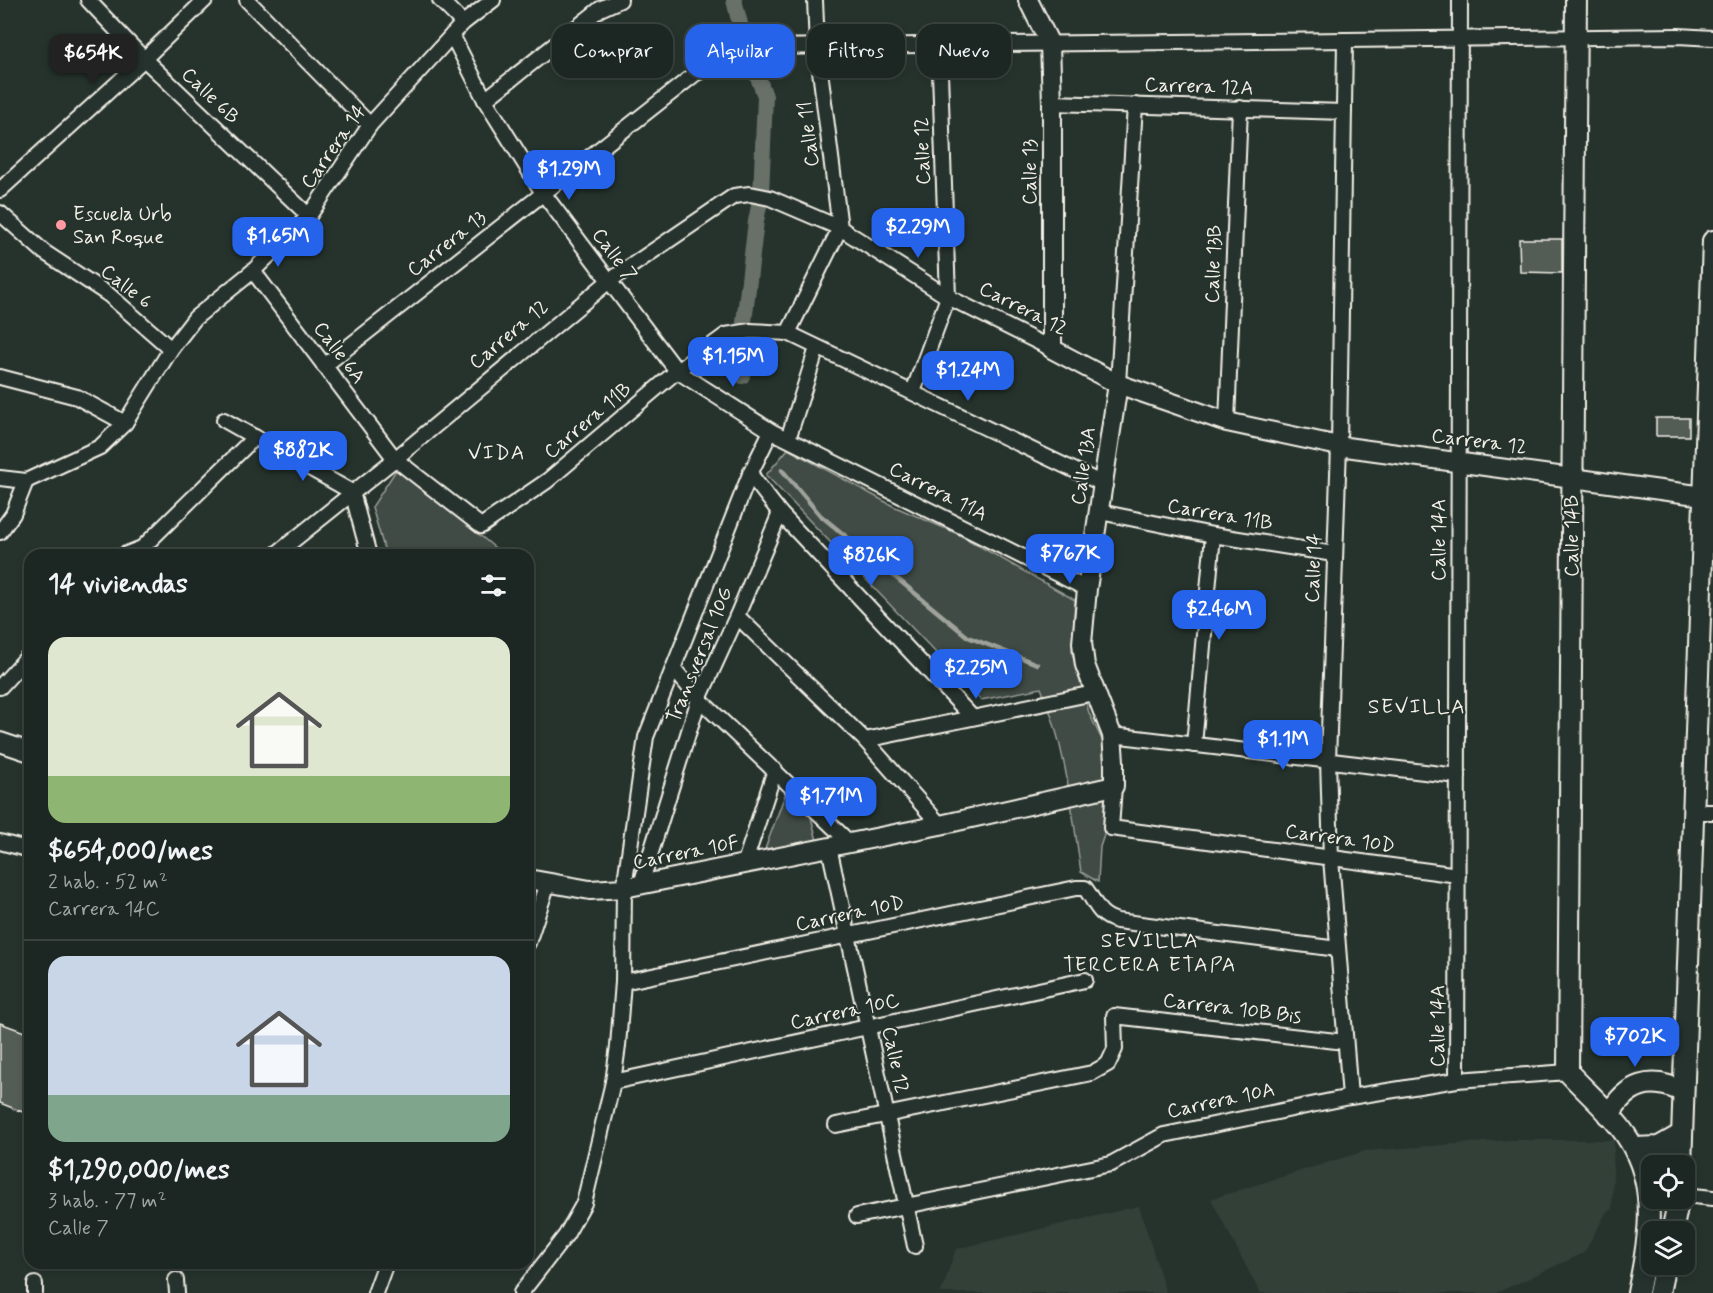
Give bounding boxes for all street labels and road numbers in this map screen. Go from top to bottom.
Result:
street label: Calle 6B [175,62,245,130]
street label: Carrera 12A [1144,72,1254,102]
street label: Carrera 14 [295,99,373,195]
street label: Calle 11 [792,100,826,168]
street label: Calle 12 [908,117,938,185]
street label: Calle 13 [1017,139,1044,205]
street label: Carrera 13 [402,204,492,284]
street label: Calle 7 [585,223,643,287]
street label: Calle 13B [1199,224,1229,304]
street label: Calle 6 [95,258,157,316]
street label: Carrera 12 [974,275,1072,343]
street label: Carrera 12 [464,294,554,376]
street label: Calle 6A [307,316,371,390]
street label: Carrera 11B [538,376,638,466]
street label: Carrera 12 [1430,423,1528,461]
street label: Calle 13A [1065,425,1103,507]
street label: Carrera 11A [884,456,992,528]
street label: Carrera 11B [1165,492,1275,538]
street label: Calle 14B [1559,495,1586,577]
street label: Calle 14A [1426,499,1453,581]
street label: Calle 14 [1299,533,1329,603]
street label: Transversal 10G [660,583,740,727]
street label: Carrera 10D [1283,818,1397,860]
street label: Carrera 10F [631,830,741,876]
street label: Carrera 10D [793,889,907,939]
street label: Calle 14A [1425,985,1452,1067]
street label: Carrera 10C [788,987,902,1037]
street label: Carrera 10B Bis [1161,987,1303,1031]
street label: Calle 12 [875,1024,915,1096]
street label: Carrera 10A [1164,1076,1278,1126]

